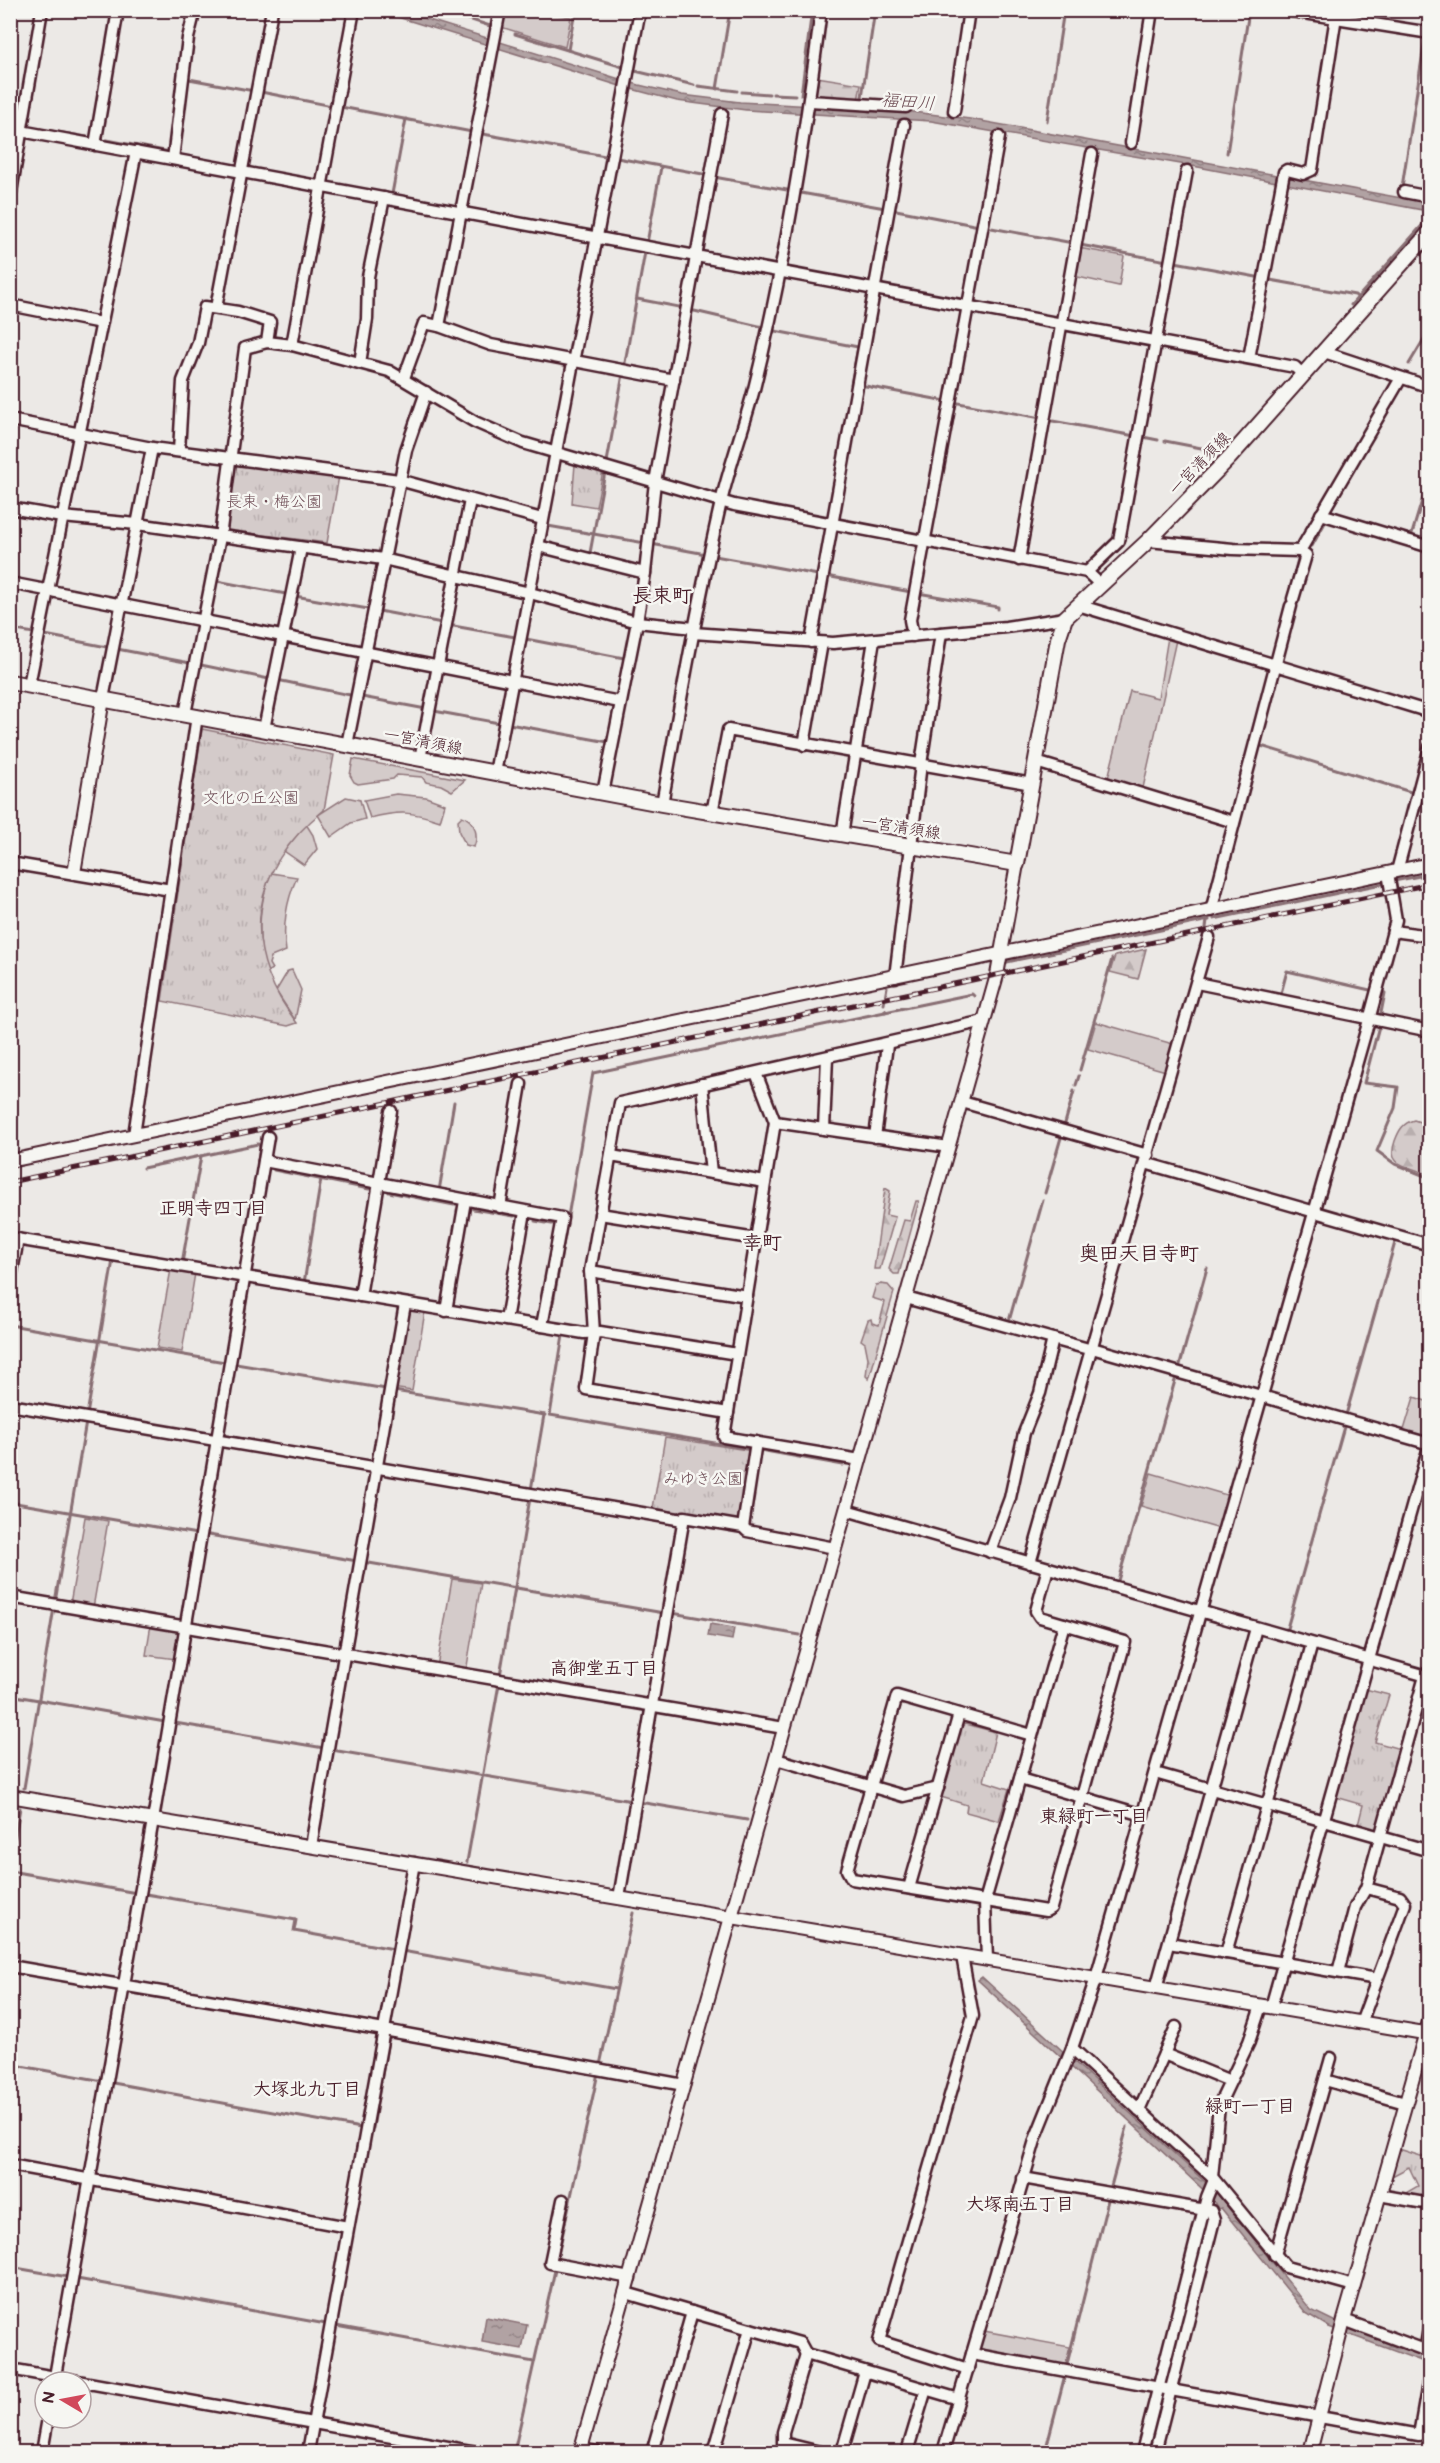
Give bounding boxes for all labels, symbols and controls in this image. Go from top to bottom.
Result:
water label: 福田川 [880,89,936,115]
street label: 一宮清須線 [1165,429,1235,499]
park label: 長束・梅公園 [226,493,322,512]
district label: 長束町 [632,584,692,608]
street label: 一宮清須線 [382,725,464,759]
park label: 文化の丘公園 [203,789,299,808]
street label: 一宮清須線 [860,812,942,844]
district label: 正明寺四丁目 [159,1198,267,1219]
district label: 幸町 [742,1231,782,1255]
district label: 奥田天目寺町 [1079,1242,1199,1266]
park label: みゆき公園 [663,1470,743,1489]
district label: 高御堂五丁目 [550,1658,658,1679]
district label: 東緑町一丁目 [1040,1806,1148,1827]
district label: 大塚北九丁目 [253,2079,361,2100]
district label: 緑町一丁目 [1205,2096,1295,2117]
district label: 大塚南五丁目 [966,2194,1074,2215]
north arrow [33,2370,93,2430]
text: N [39,2390,60,2405]

